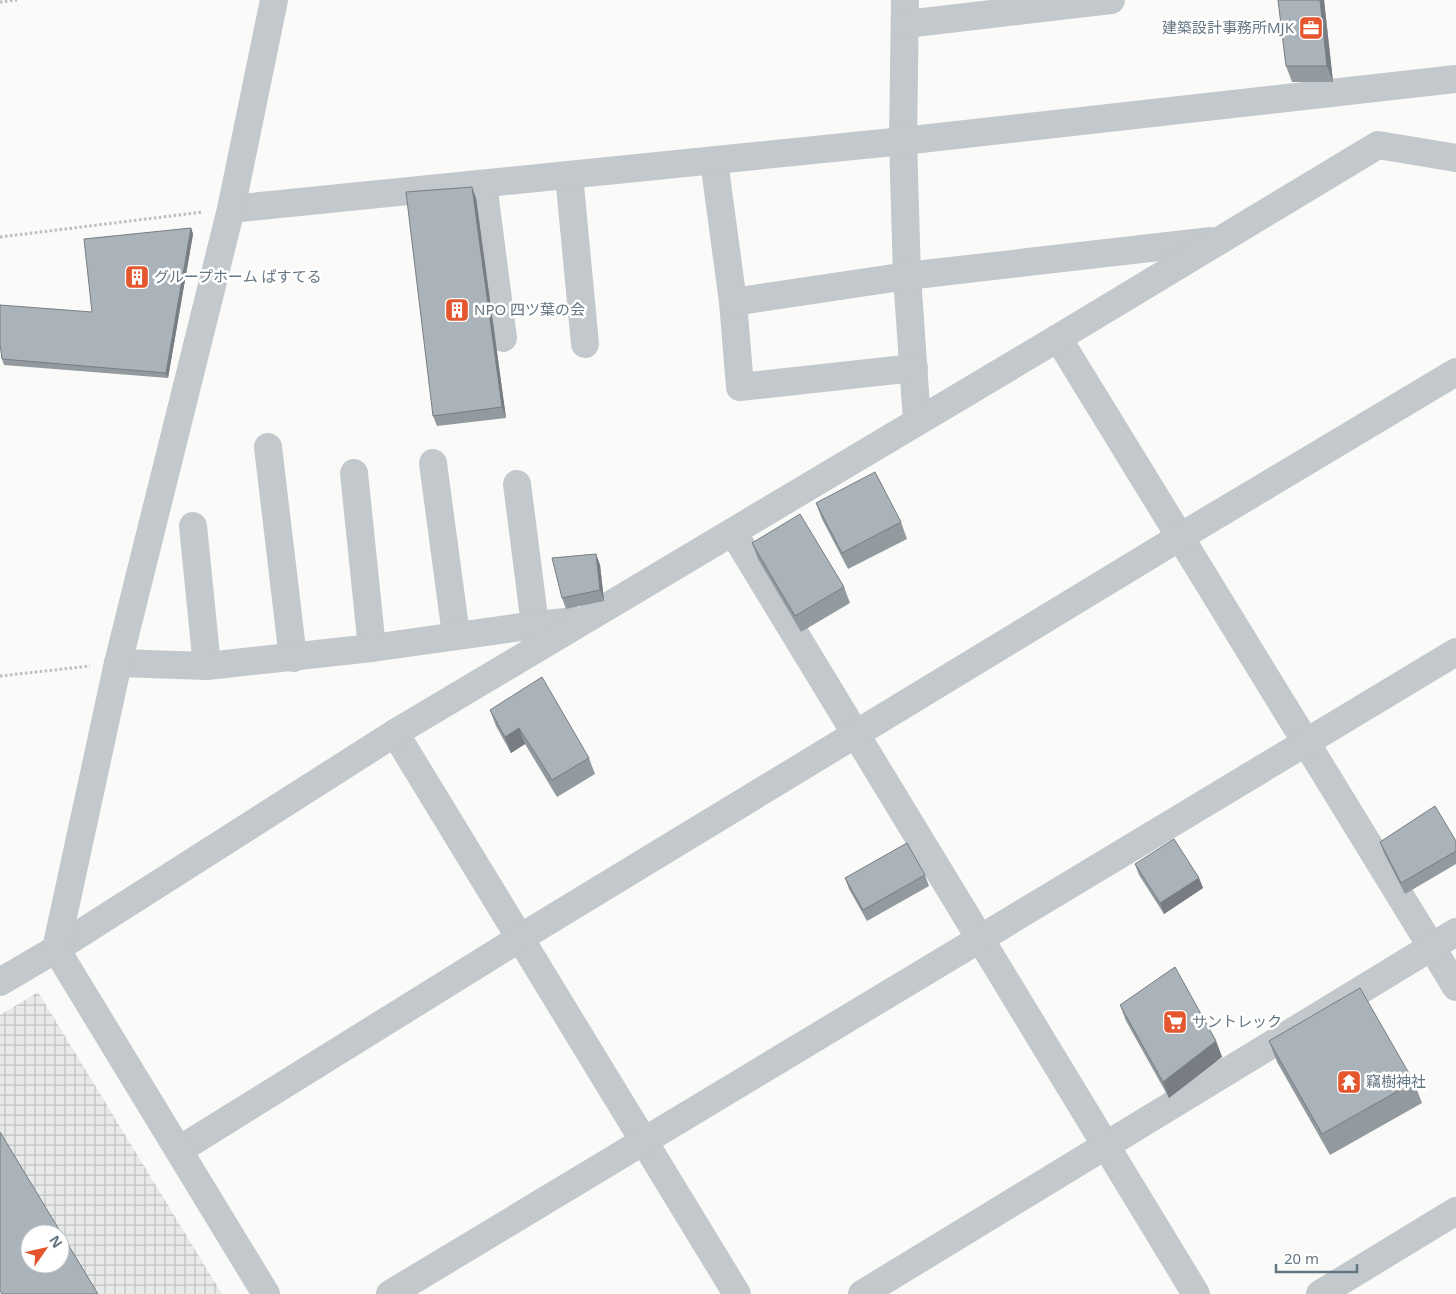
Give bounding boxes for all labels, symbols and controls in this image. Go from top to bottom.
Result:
office icon: 建築設計事務所MJK [1298,15,1324,41]
place label: 建築設計事務所MJK [1162,17,1295,37]
building icon: グループホーム ぱすてる [124,264,150,290]
place label: グループホーム ぱすてる [154,266,322,286]
building icon: NPO 四ツ葉の会 [444,297,470,323]
place label: NPO 四ツ葉の会 [474,299,585,319]
supermarket icon: サントレック [1162,1009,1188,1035]
place label: サントレック [1192,1011,1282,1031]
temple icon: 竊樹神社 [1336,1069,1362,1095]
place label: 竊樹神社 [1366,1071,1426,1091]
north arrow [20,1224,70,1274]
text: N [45,1231,67,1251]
scale bar [1276,1242,1357,1274]
text: 20 m [1284,1248,1319,1268]

